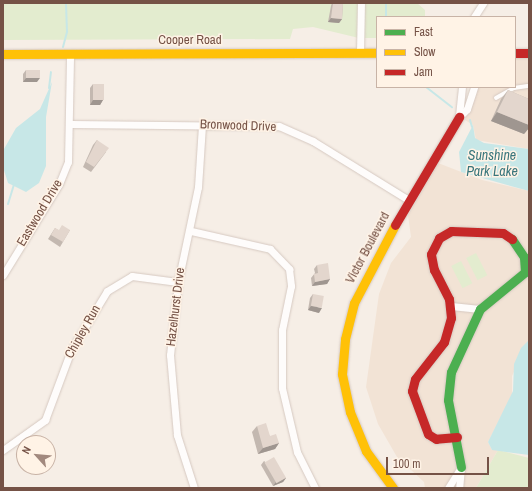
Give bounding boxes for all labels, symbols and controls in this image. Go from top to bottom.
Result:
legend [376,16,516,88]
text: Fast [414,24,433,40]
street label: Cooper Road [158,32,222,48]
text: Slow [414,44,435,60]
text: Jam [414,64,433,80]
street label: Bronwood Drive [200,117,276,135]
water label: Sunshine Park Lake [466,147,518,180]
street label: Eastwood Drive [14,177,66,249]
street label: Victor Boulevard [343,210,393,286]
street label: Hazelhurst Drive [163,267,189,347]
street label: Chipley Run [62,303,104,361]
north arrow [16,435,56,475]
text: N [18,444,34,456]
scale bar [388,449,491,475]
text: 100 m [393,456,420,472]

